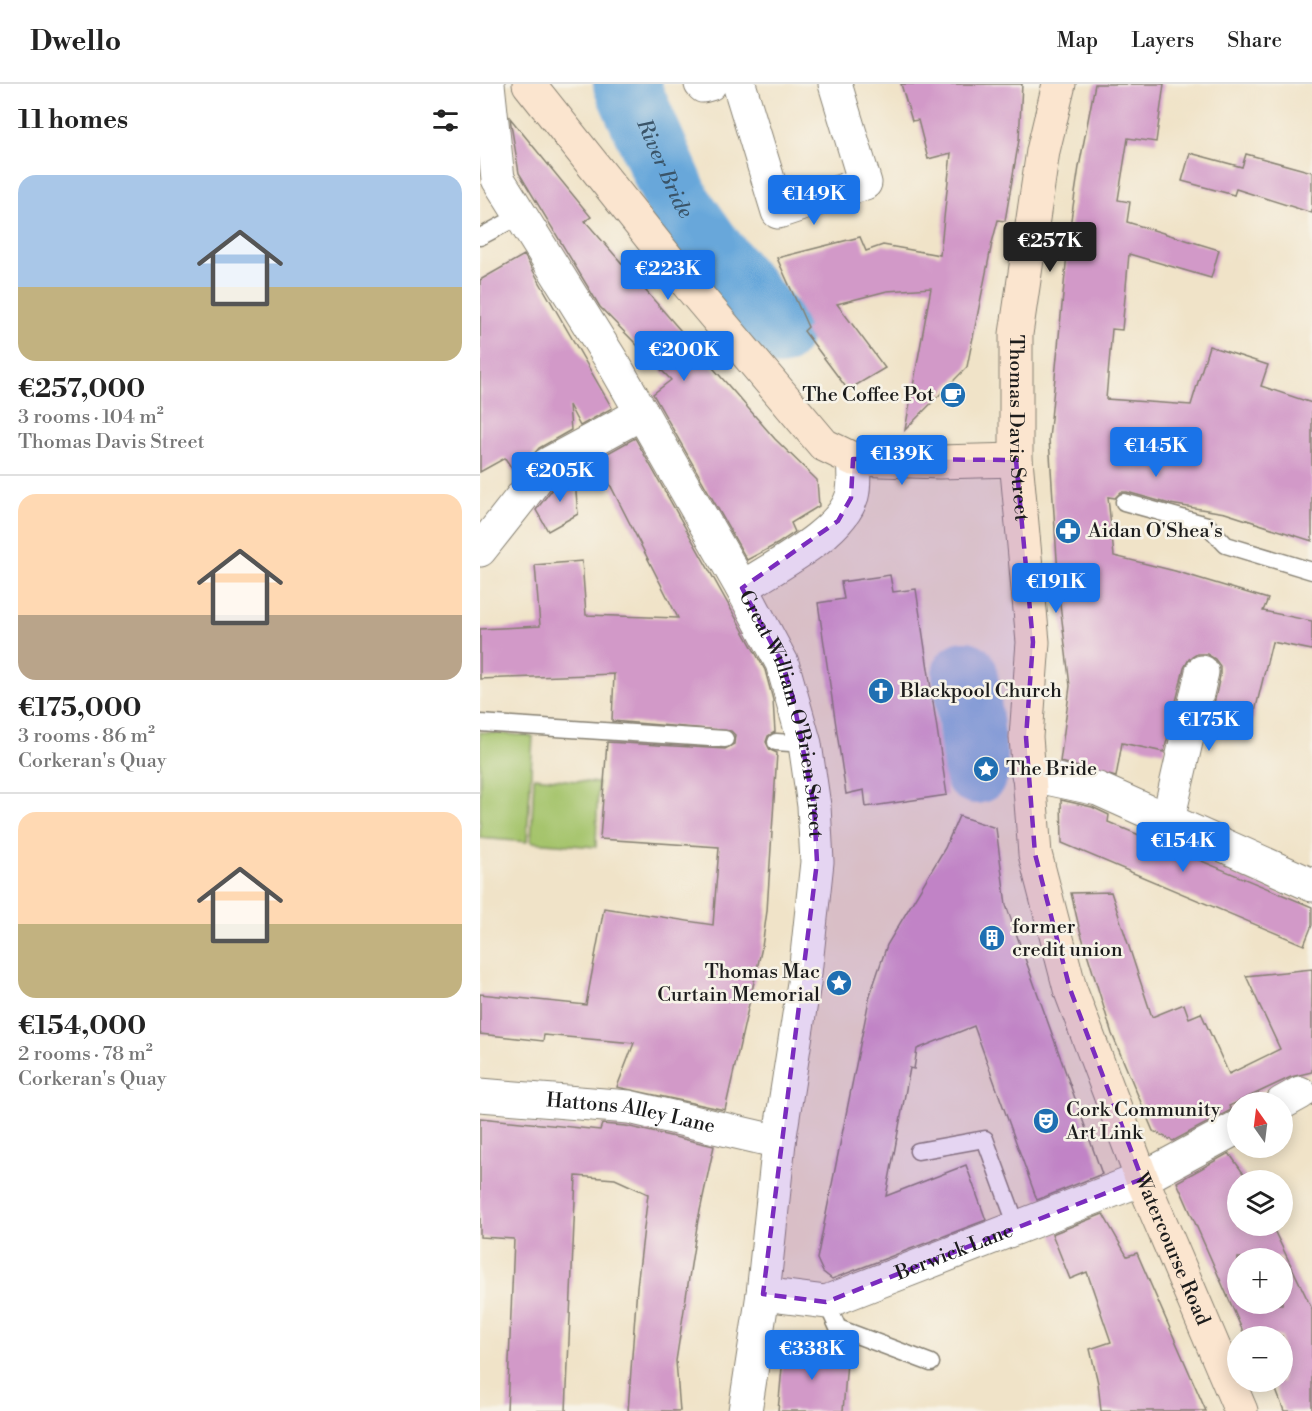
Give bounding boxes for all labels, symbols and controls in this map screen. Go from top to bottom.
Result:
text: Dwello [30,24,121,59]
text: Map [1057,28,1098,54]
text: Layers [1131,28,1194,54]
text: Share [1227,28,1282,54]
text: 11 homes [18,104,128,136]
icon: filters [429,104,462,137]
water label: River Bride [630,114,698,224]
pin: €149K [772,175,856,226]
text: €149K [782,182,846,207]
icon: home [186,214,294,322]
pin: €257K [1008,222,1092,273]
text: €257K [1017,229,1083,254]
pin: €223K [626,250,710,301]
text: €223K [635,257,701,282]
pin: €200K [642,331,726,382]
street label: Thomas Davis Street [1004,335,1034,522]
text: €200K [649,338,719,363]
text: €257,000 [18,373,145,405]
cafe icon: The Coffee Pot [938,380,968,410]
place label: The Coffee Pot [802,383,934,408]
text: 3 rooms · 104 m² [18,405,164,430]
pin: €145K [1114,427,1198,478]
text: Thomas Davis Street [18,430,205,455]
text: €145K [1124,434,1188,459]
pin: €139K [860,435,944,486]
text: €139K [870,442,934,467]
pin: €205K [518,452,602,503]
text: €205K [526,459,594,484]
pharmacy icon: Aidan O'Shea's [1053,516,1083,546]
place label: Aidan O'Shea's [1087,519,1223,544]
icon: home [186,533,294,641]
pin: €191K [1014,563,1098,614]
text: €191K [1026,570,1086,595]
street label: Great William O'Brien Street [733,586,828,839]
church icon: Blackpool Church [866,676,896,706]
place label: Blackpool Church [899,679,1062,704]
text: €175,000 [18,692,142,724]
pin: €175K [1167,701,1251,752]
text: €175K [1178,708,1240,733]
text: 3 rooms · 86 m² [18,724,155,749]
text: Corkeran's Quay [18,749,166,774]
place icon: The Bride [971,754,1001,784]
place label: The Bride [1006,757,1097,782]
pin: €154K [1141,822,1225,873]
text: €154K [1151,829,1215,854]
icon: home [186,851,294,959]
place label: former credit union [1012,915,1123,963]
building icon: former credit union [977,923,1007,953]
place label: Thomas Mac Curtain Memorial [657,960,820,1008]
place icon: Thomas Mac Curtain Memorial [824,968,854,998]
text: €154,000 [18,1010,146,1042]
text: 2 rooms · 78 m² [18,1042,153,1067]
text: Corkeran's Quay [18,1067,166,1092]
street label: Hattons Alley Lane [545,1088,718,1139]
north arrow [1227,1092,1293,1158]
map controls [1227,1092,1293,1392]
place label: Cork Community Art Link [1065,1098,1221,1146]
theatre icon: Cork Community Art Link [1031,1106,1061,1136]
street label: Watercourse Road [1128,1168,1216,1330]
button: layers [1227,1170,1293,1236]
street label: Berwick Lane [891,1218,1016,1287]
button: + [1227,1248,1293,1314]
button: − [1227,1326,1293,1392]
pin: €338K [770,1330,854,1381]
text: €338K [779,1337,845,1362]

